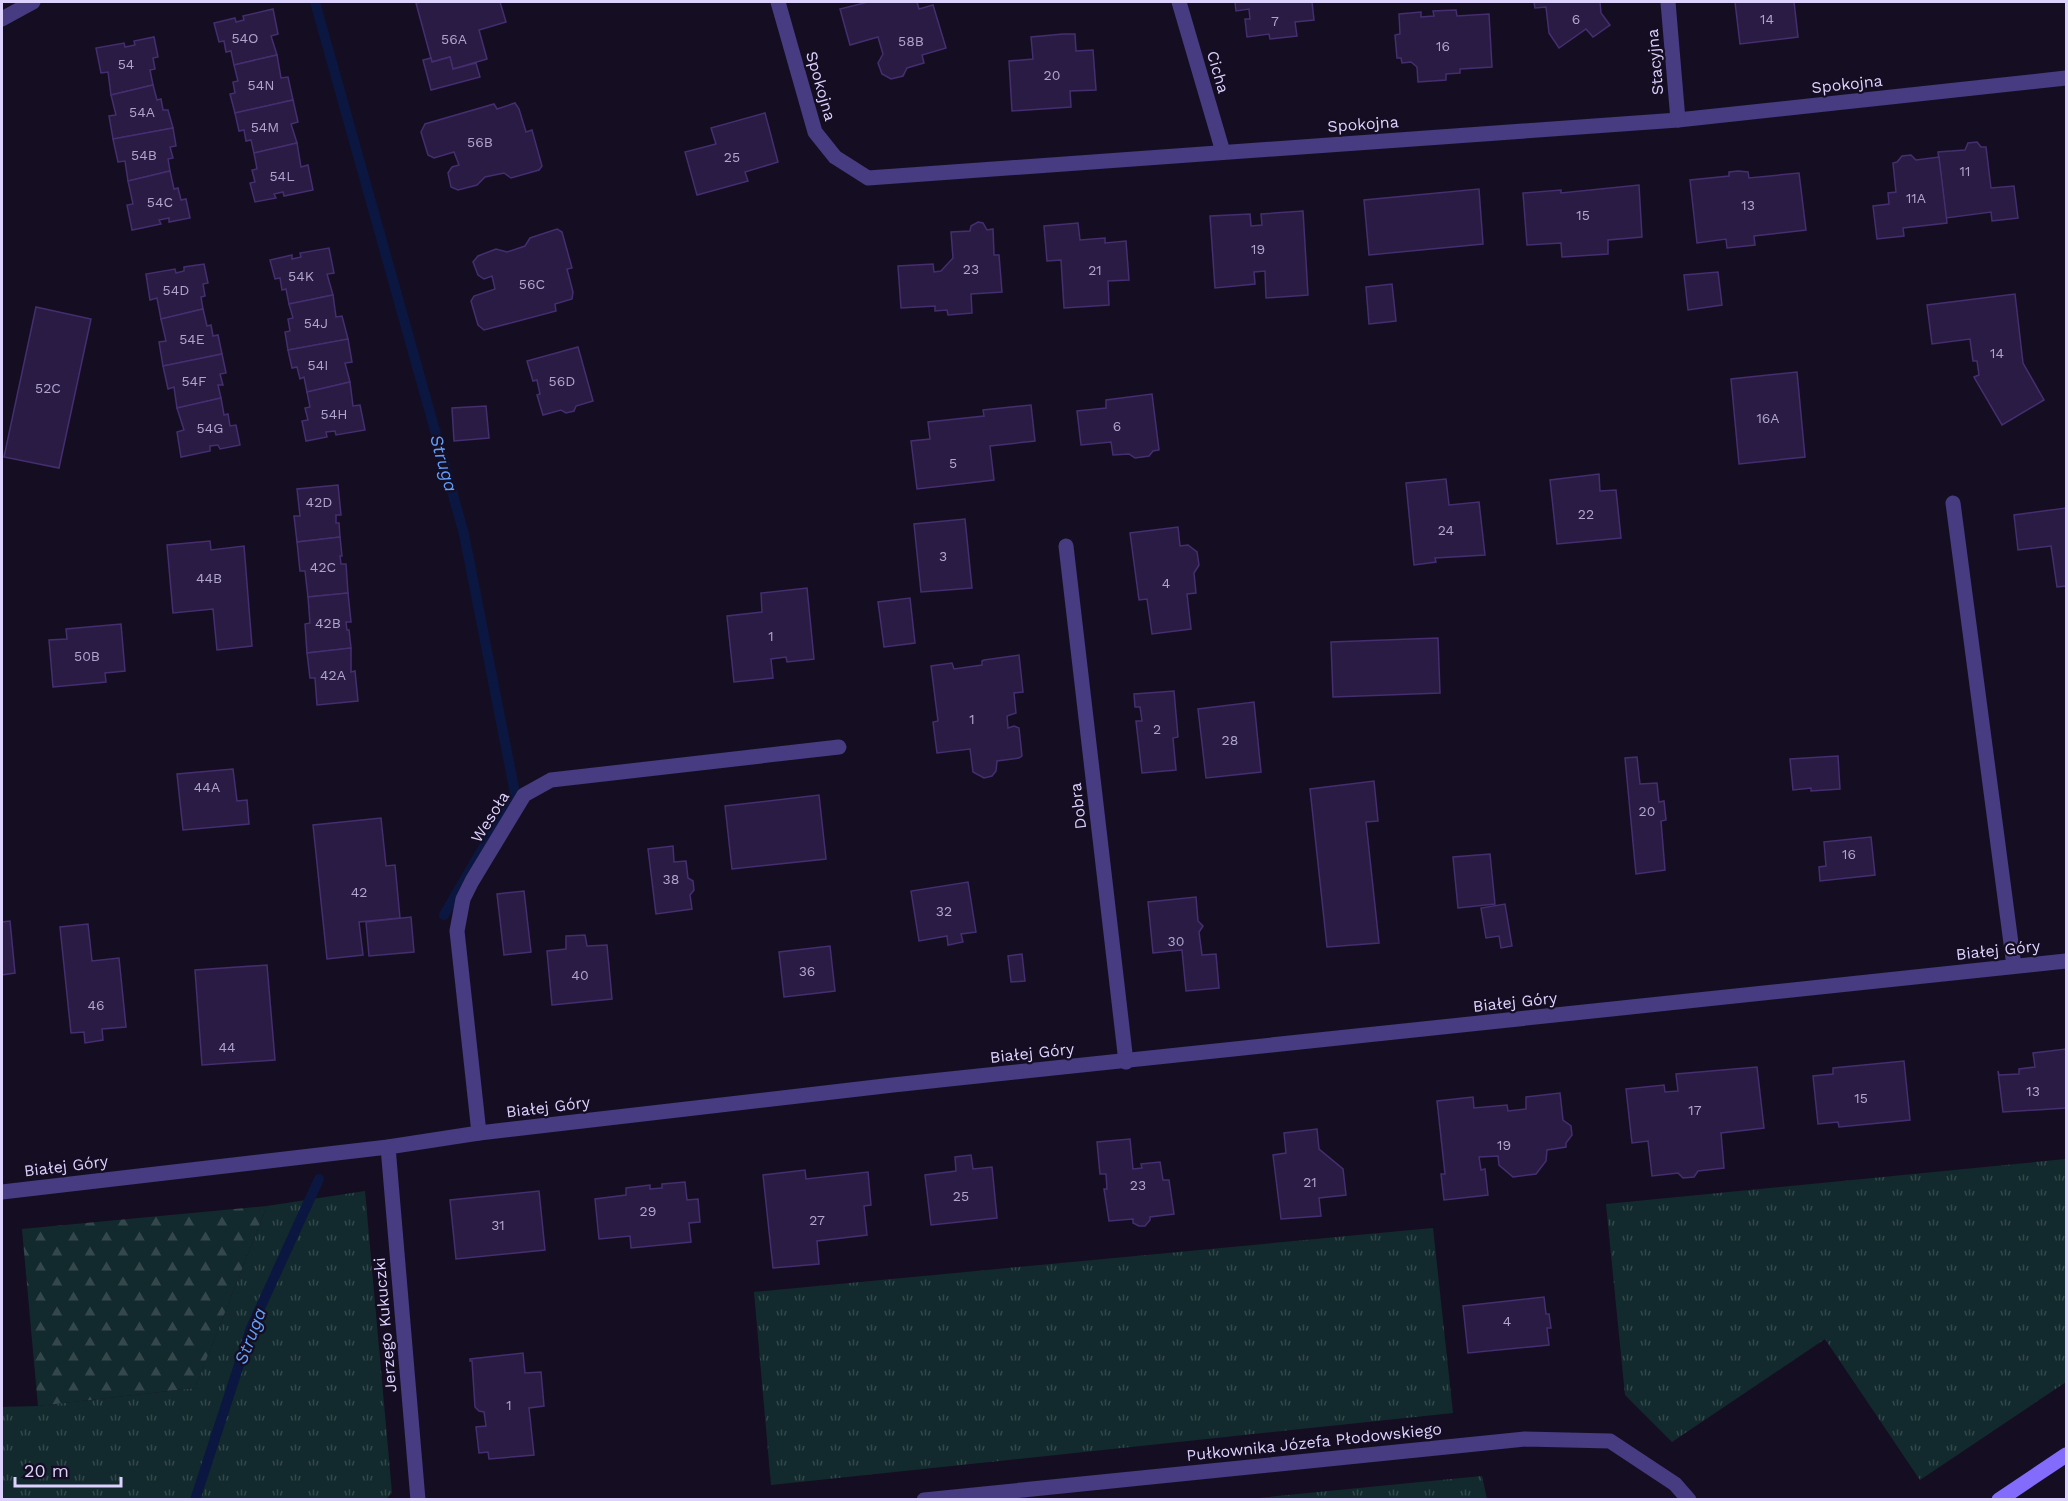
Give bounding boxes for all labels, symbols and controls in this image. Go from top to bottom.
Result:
house number: 6 [1572,11,1580,27]
house number: 14 [1760,11,1774,27]
house number: 7 [1271,13,1279,29]
street label: Stacyjna [1643,28,1667,96]
house number: 54O [231,30,259,46]
house number: 56A [441,31,467,47]
house number: 58B [898,33,924,49]
house number: 16 [1436,38,1450,54]
street label: Spokojna [802,49,840,123]
street label: Cicha [1203,49,1233,95]
house number: 54 [118,56,134,72]
house number: 20 [1044,67,1060,83]
street label: Spokojna [1810,71,1884,97]
house number: 54N [248,77,274,93]
house number: 54A [129,104,155,120]
street label: Spokojna [1327,112,1399,136]
house number: 54M [251,119,279,135]
house number: 56B [467,134,493,150]
house number: 54B [131,147,157,163]
house number: 25 [724,149,740,165]
house number: 11 [1960,163,1970,179]
house number: 54L [269,168,295,184]
house number: 11A [1906,190,1926,206]
house number: 54C [147,194,173,210]
house number: 13 [1741,197,1755,213]
house number: 15 [1576,207,1590,223]
house number: 19 [1251,241,1265,257]
house number: 23 [963,261,979,277]
house number: 21 [1088,262,1102,278]
house number: 54K [288,268,314,284]
house number: 56C [519,276,545,292]
house number: 54D [163,282,189,298]
house number: 54J [304,315,328,331]
house number: 54E [179,331,205,347]
house number: 14 [1990,345,2004,361]
house number: 54I [308,357,328,373]
house number: 54F [181,373,207,389]
house number: 56D [549,373,575,389]
house number: 52C [35,380,61,396]
house number: 54H [321,406,347,422]
house number: 16A [1756,410,1780,426]
house number: 6 [1113,418,1121,434]
house number: 54G [197,420,223,436]
water label: Struga [426,432,462,494]
house number: 5 [949,455,957,471]
house number: 42D [306,494,332,510]
house number: 22 [1578,506,1594,522]
house number: 24 [1438,522,1454,538]
house number: 3 [939,548,947,564]
house number: 42C [310,559,336,575]
house number: 44B [196,570,222,586]
house number: 4 [1162,575,1170,591]
house number: 42B [315,615,341,631]
house number: 1 [768,628,774,644]
house number: 50B [74,648,100,664]
house number: 42A [320,667,346,683]
house number: 1 [969,711,975,727]
house number: 2 [1153,721,1161,737]
house number: 28 [1222,732,1238,748]
house number: 44A [194,779,220,795]
street label: Dobra [1066,782,1090,830]
street label: Wesoła [467,788,513,846]
house number: 20 [1639,803,1655,819]
house number: 16 [1842,846,1856,862]
house number: 38 [663,871,679,887]
house number: 42 [351,884,367,900]
house number: 32 [936,903,952,919]
house number: 30 [1168,933,1184,949]
street label: Białej Góry [1955,936,2042,964]
house number: 36 [799,963,815,979]
house number: 40 [571,967,589,983]
street label: Białej Góry [1472,988,1559,1016]
house number: 46 [87,997,105,1013]
house number: 44 [218,1039,236,1055]
street label: Białej Góry [989,1039,1076,1067]
house number: 13 [2026,1083,2040,1099]
house number: 15 [1854,1090,1868,1106]
street label: Białej Góry [505,1092,592,1122]
house number: 17 [1688,1102,1702,1118]
house number: 19 [1497,1137,1511,1153]
street label: Białej Góry [23,1151,110,1181]
house number: 21 [1303,1174,1317,1190]
house number: 23 [1130,1177,1146,1193]
house number: 25 [953,1188,969,1204]
house number: 29 [640,1203,656,1219]
house number: 27 [809,1212,825,1228]
house number: 31 [491,1217,505,1233]
street label: Jerzego Kukuczki [370,1257,400,1393]
water label: Struga [230,1305,270,1367]
house number: 4 [1503,1313,1511,1329]
house number: 1 [506,1397,512,1413]
street label: Pułkownika Józefa Płodowskiego [1185,1419,1443,1465]
scale bar [15,1450,122,1488]
text: 20 m [24,1460,69,1481]

